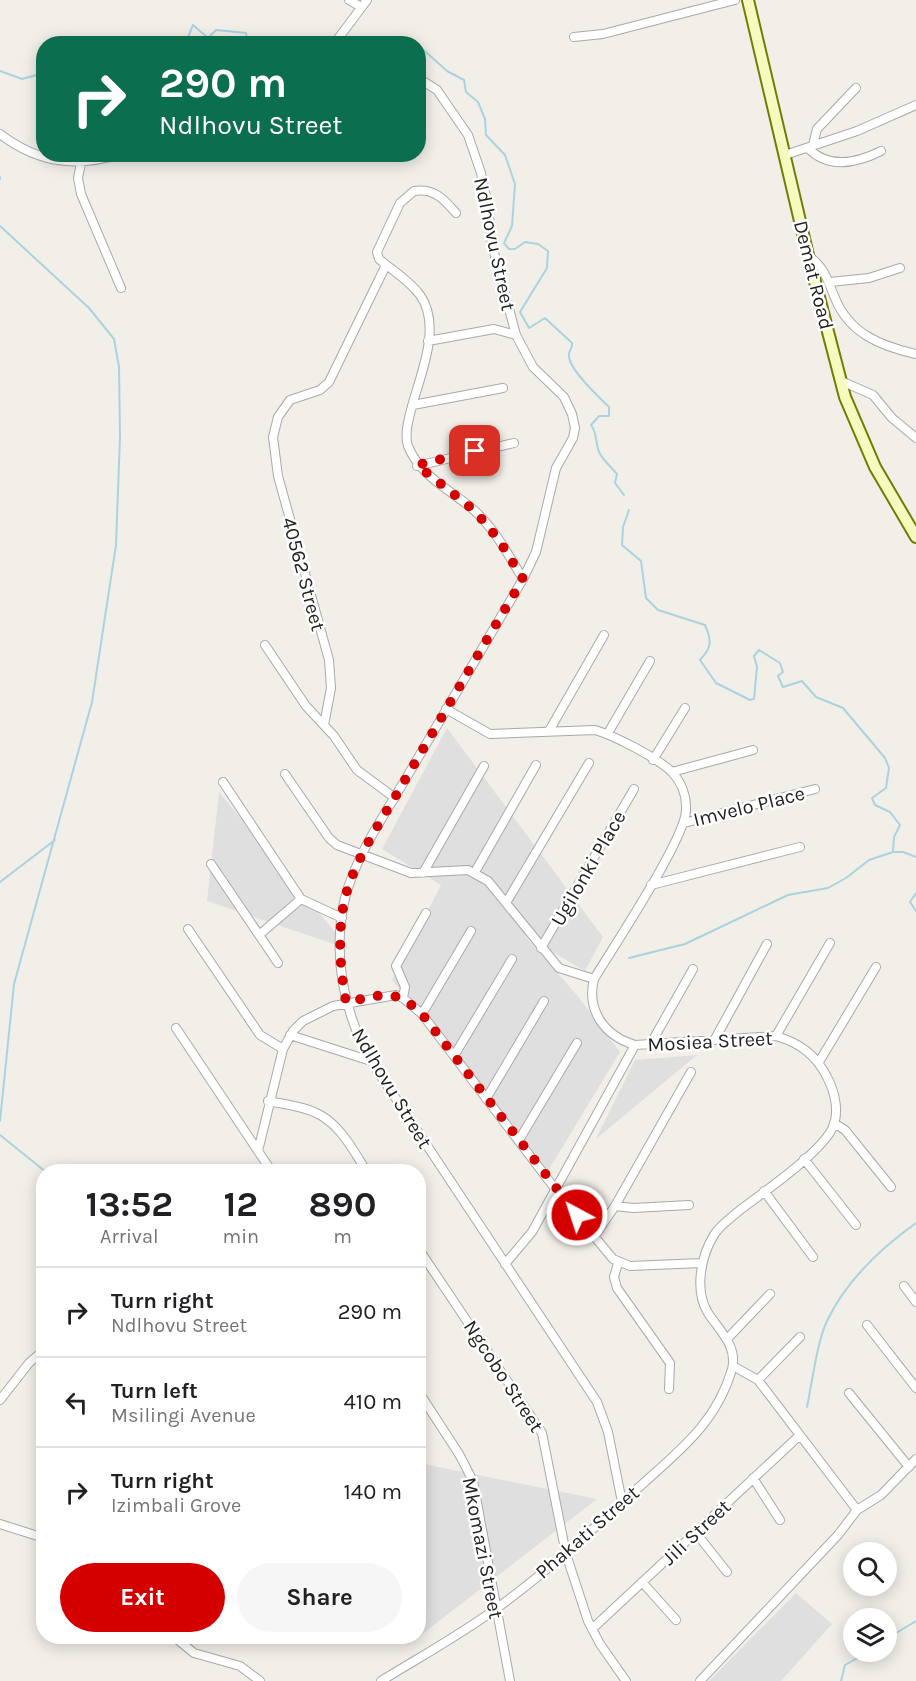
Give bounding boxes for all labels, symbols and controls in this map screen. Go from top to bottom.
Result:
text: 290 m [159,58,287,108]
icon: right [60,60,138,138]
text: Ndlhovu Street [159,109,343,141]
street label: Ndlhovu Street [469,175,520,313]
street label: Demat Road [789,218,838,332]
pin [449,425,500,476]
icon: arrive [458,434,491,467]
street label: 40562 Street [277,515,330,634]
street label: Imvelo Place [691,782,807,831]
street label: Ugilonki Place [546,807,631,930]
street label: Ndlhovu Street [347,1024,437,1153]
street label: Mosiea Street [647,1027,774,1056]
text: 13:52 [85,1183,173,1225]
text: 12 [224,1183,258,1225]
text: 890 [309,1183,377,1225]
position arrow [545,1183,609,1247]
text: Arrival [100,1225,159,1248]
text: min [222,1225,259,1248]
text: m [333,1225,352,1248]
text: Turn right [111,1288,214,1314]
icon: right [60,1296,93,1329]
text: 290 m [338,1299,402,1325]
text: Ndlhovu Street [111,1314,247,1337]
street label: Ngcobo Street [459,1316,549,1437]
text: Turn left [111,1378,198,1404]
icon: left [60,1386,93,1419]
text: 410 m [344,1389,402,1415]
text: Msilingi Avenue [111,1404,256,1427]
text: Turn right [111,1468,214,1494]
street label: Mkomazi Street [457,1475,508,1621]
icon: right [60,1476,93,1509]
text: 140 m [344,1479,402,1505]
street label: Phakati Street [531,1481,644,1584]
text: Izimbali Grove [111,1494,241,1517]
street label: Jili Street [657,1495,736,1570]
map controls [843,1542,897,1662]
button: search [843,1542,897,1596]
button: Exit [60,1563,225,1632]
button: Share [237,1563,402,1632]
button: layers [843,1608,897,1662]

